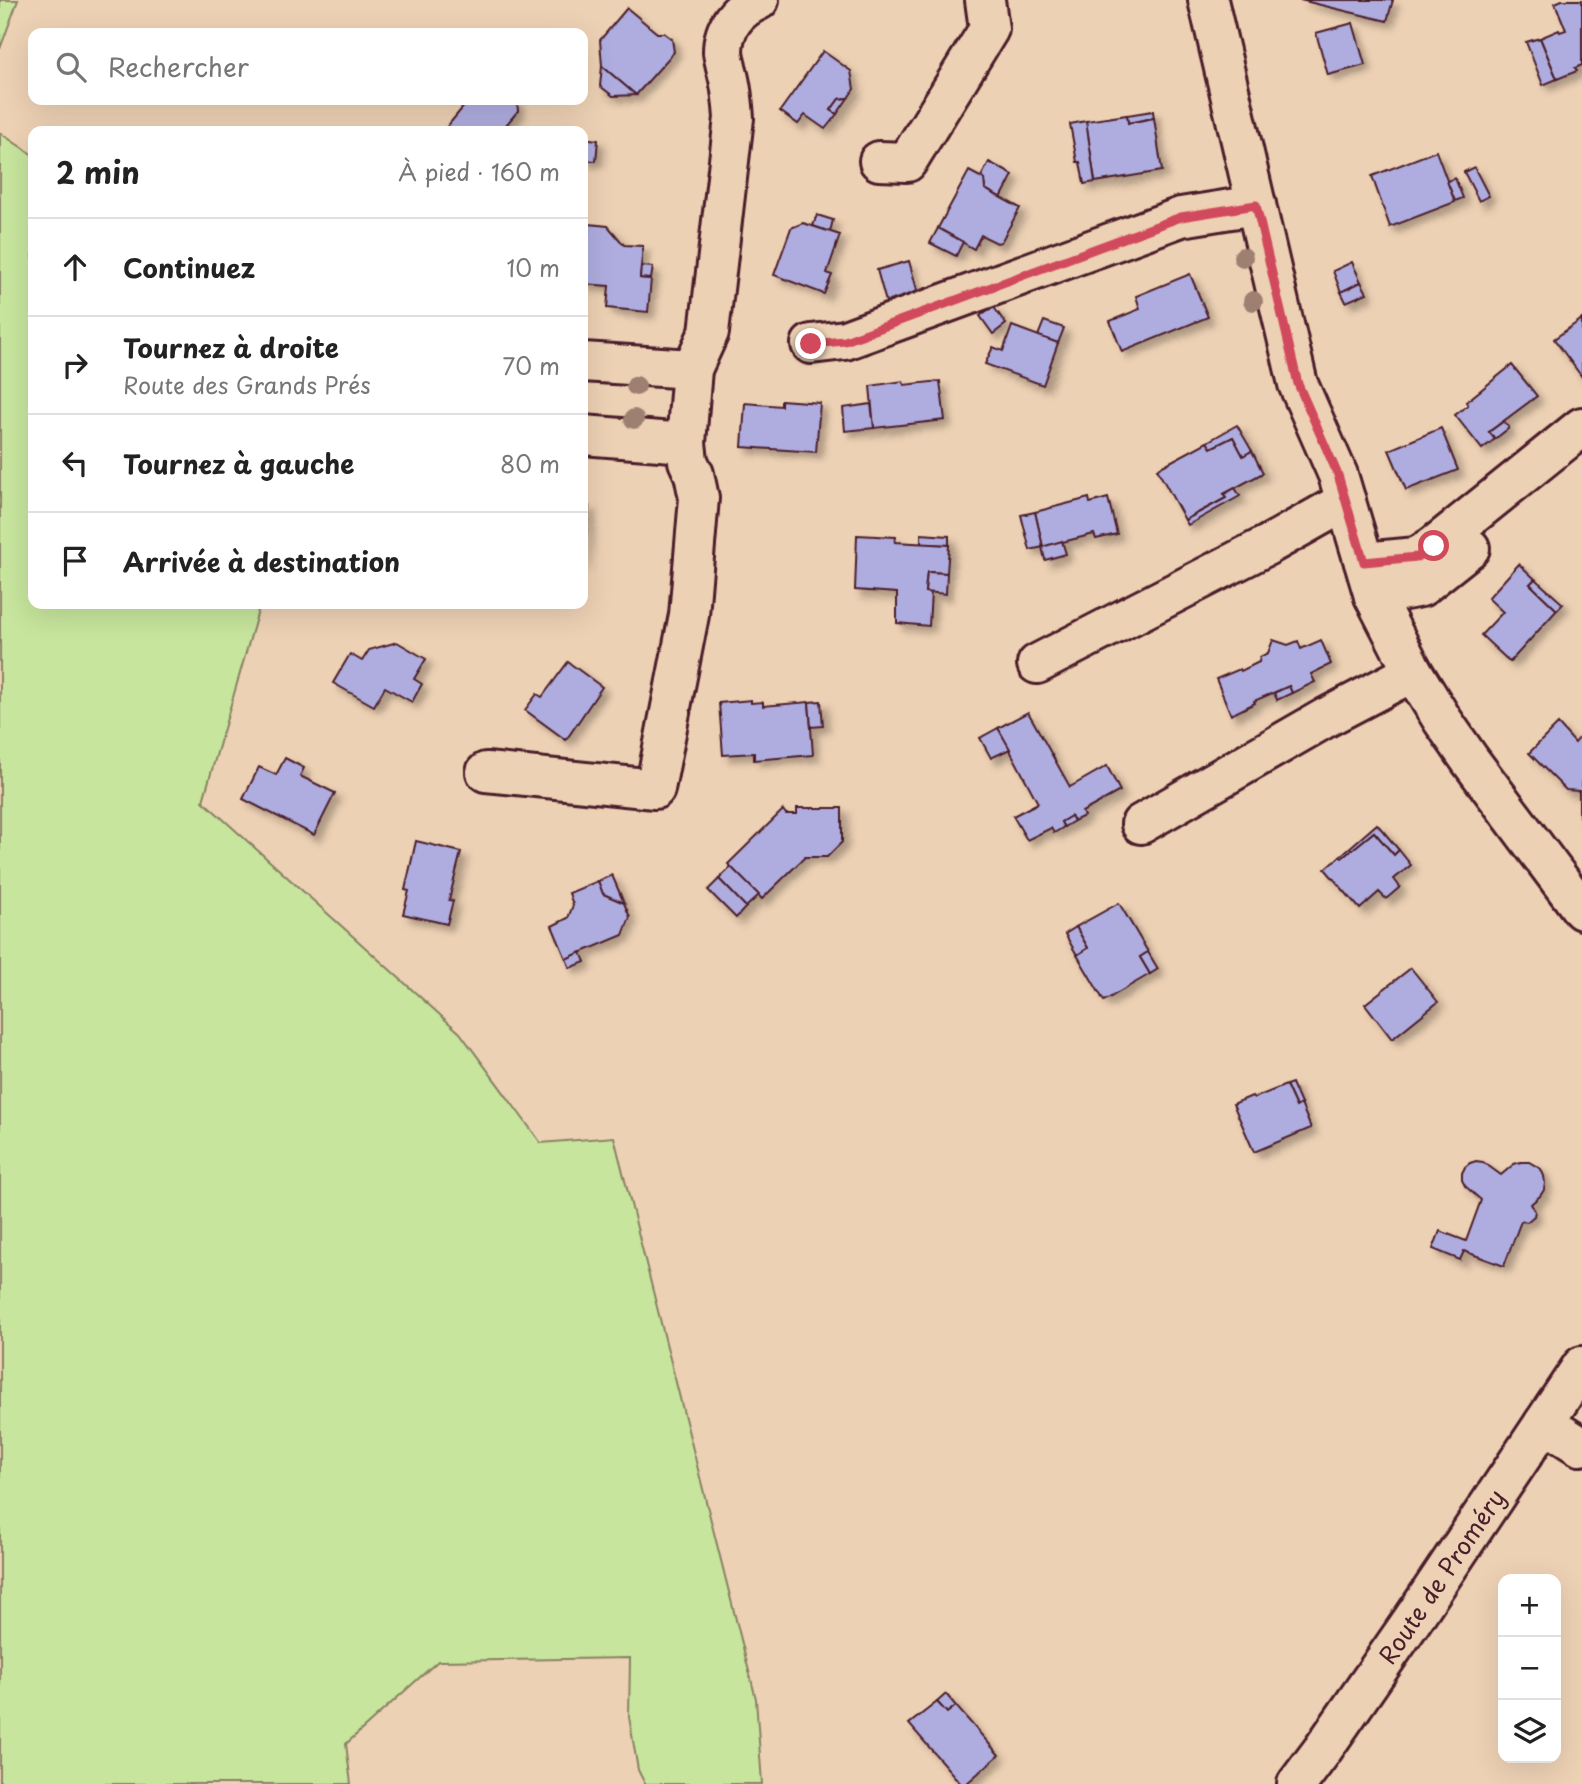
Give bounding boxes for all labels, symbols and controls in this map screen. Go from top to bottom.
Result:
search box [28,28,588,105]
text: Rechercher [108,47,249,86]
icon: search [52,48,90,86]
text: 2 min [56,149,140,194]
text: À pied · 160 m [398,154,560,189]
icon: ahead [56,248,94,286]
text: Continuez [123,248,255,287]
text: 10 m [506,250,560,285]
text: Tournez à droite [123,328,339,367]
route end [795,328,826,359]
icon: right [56,346,94,384]
text: 70 m [502,348,560,383]
text: Route des Grands Prés [123,367,371,402]
icon: left [56,444,94,482]
text: Tournez à gauche [123,444,354,483]
text: 80 m [500,446,560,481]
route start [1418,530,1449,561]
icon: arrive [56,542,94,580]
text: Arrivée à destination [123,542,400,581]
street label: Route de Proméry [1369,1481,1513,1671]
map controls [1498,1574,1561,1763]
button: + [1498,1574,1561,1637]
button: − [1498,1637,1561,1700]
button: layers [1498,1700,1561,1763]

